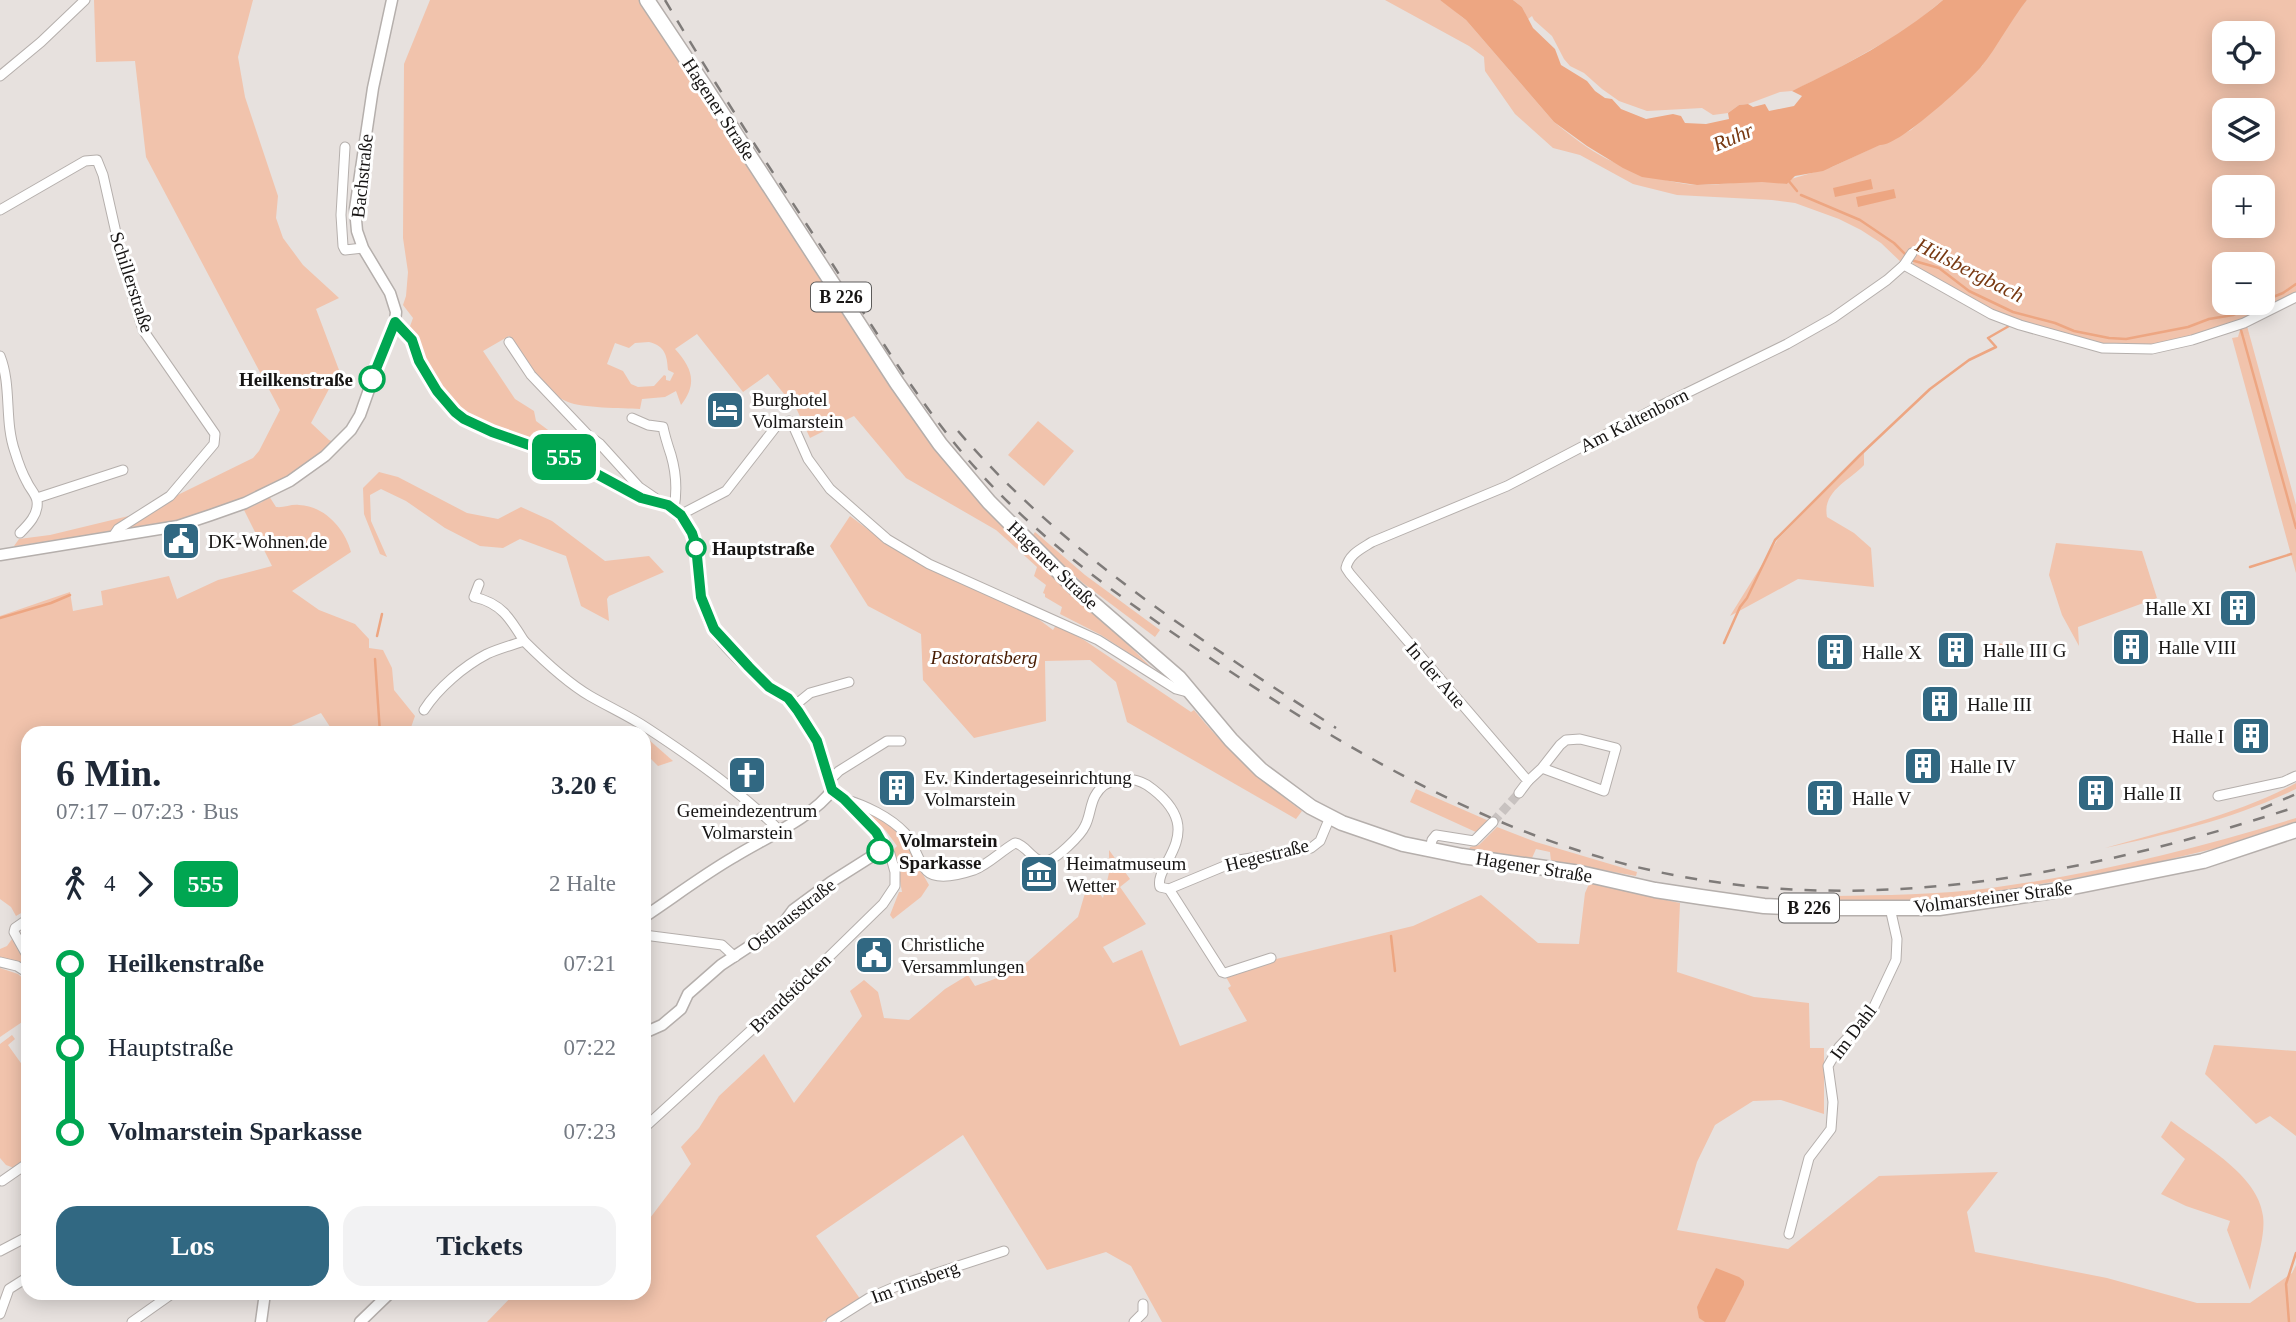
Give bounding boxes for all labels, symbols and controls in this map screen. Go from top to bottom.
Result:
map controls [2212,21,2275,315]
button: locate [2212,21,2275,84]
street label: Hagener Straße [678,54,760,164]
button: layers [2212,98,2275,161]
water label: Ruhr [1708,117,1758,157]
street label: Bachstraße [347,133,377,219]
button: + [2212,175,2275,238]
street label: Schillerstraße [106,229,158,335]
water label: Hülsbergbach [1911,232,2028,308]
button: − [2212,252,2275,315]
road number: B 226 [811,282,871,312]
marker: Heilkenstraße [359,366,385,392]
place label: Heilkenstraße [239,369,353,390]
street label: Am Kaltenborn [1576,383,1692,456]
hotel icon: Burghotel Volmarstein [704,389,746,431]
place label: Burghotel Volmarstein [752,389,844,432]
line badge: 555 [524,434,604,480]
text: 555 [546,444,582,470]
street label: Hagener Straße [1003,517,1103,613]
public building icon: DK-Wohnen.de [160,520,202,562]
place label: DK-Wohnen.de [208,531,327,552]
marker: Hauptstraße [686,538,706,558]
place label: Hauptstraße [712,538,814,559]
building icon: Halle XI [2217,587,2259,629]
place label: Halle XI [2145,598,2211,619]
building icon: Halle VIII [2110,626,2152,668]
building icon: Halle III G [1935,629,1977,671]
building icon: Halle X [1814,631,1856,673]
place label: Halle VIII [2158,637,2236,658]
street label: In der Aue [1402,638,1470,712]
place label: Halle III G [1983,640,2067,661]
place label: Halle X [1862,642,1922,663]
park label: Pastoratsberg [930,647,1037,668]
building icon: Halle III [1919,683,1961,725]
place label: Halle III [1967,694,2032,715]
building icon: Halle I [2230,715,2272,757]
place label: Halle I [2172,726,2224,747]
building icon: Halle IV [1902,745,1944,787]
text: 6 Min. [56,752,162,794]
church icon: Gemeindezentrum Volmarstein [726,754,768,796]
place label: Halle IV [1950,756,2016,777]
building icon: Ev. Kindertageseinrichtung Volmarstein [876,767,918,809]
place label: Ev. Kindertageseinrichtung Volmarstein [924,767,1132,810]
text: 3.20 € [551,771,616,800]
building icon: Halle II [2075,772,2117,814]
building icon: Halle V [1804,777,1846,819]
place label: Halle II [2123,783,2182,804]
place label: Halle V [1852,788,1912,809]
text: 07:17 – 07:23 · Bus [56,799,239,824]
place label: Gemeindezentrum Volmarstein [677,800,817,843]
place label: Volmarstein Sparkasse [899,830,998,873]
street label: Hegestraße [1223,834,1311,876]
marker: Volmarstein Sparkasse [867,838,893,864]
street label: Hagener Straße [1474,847,1594,887]
museum icon: Heimatmuseum Wetter [1018,853,1060,895]
place label: Heimatmuseum Wetter [1066,853,1187,896]
icon: walk [56,865,94,903]
icon: forward [126,865,164,903]
text: 4 [104,871,116,896]
text: 555 [188,871,224,897]
text: 2 Halte [549,871,616,896]
street label: Osthausstraße [743,874,839,956]
street label: Volmarsteiner Straße [1913,877,2073,917]
road number: B 226 [1779,894,1839,923]
public building icon: Christliche Versammlungen [853,934,895,976]
place label: Christliche Versammlungen [901,934,1025,977]
text: Heilkenstraße [108,949,264,978]
street label: Brandstöcken [745,949,835,1037]
text: 07:21 [564,951,616,976]
street label: Im Dahl [1826,1001,1880,1063]
text: Hauptstraße [108,1033,234,1062]
text: 07:22 [564,1035,616,1060]
text: Volmarstein Sparkasse [108,1117,362,1146]
text: 07:23 [564,1119,616,1144]
button: Los [56,1206,329,1286]
button: Tickets [343,1206,616,1286]
street label: Im Tinsberg [868,1256,962,1308]

